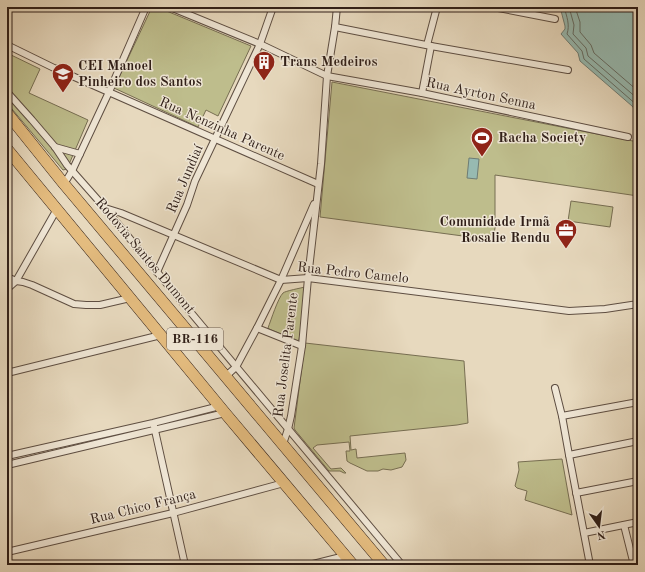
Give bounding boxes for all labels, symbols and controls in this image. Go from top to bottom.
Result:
building icon: Trans Medeiros [251,49,277,82]
place label: Trans Medeiros [280,55,377,69]
place label: CEI Manoel Pinheiro dos Santos [78,59,202,89]
school or university icon: CEI Manoel Pinheiro dos Santos [50,61,76,94]
street label: Rua Ayrton Senna [425,76,537,113]
street label: Rua Nenzinha Parente [157,95,287,163]
sports icon: Racha Society [469,125,495,158]
place label: Racha Society [498,131,586,145]
street label: Rua Jundiaí [164,143,206,215]
street label: Rodovia Santos Dumont [93,195,198,317]
place label: Comunidade Irmã Rosalie Rendu [440,215,550,245]
office icon: Comunidade Irmã Rosalie Rendu [553,217,579,250]
street label: Rua Pedro Camelo [297,260,410,286]
street label: Rua Joselita Parente [271,292,301,418]
road number: BR-116 [167,328,223,350]
street label: Rua Chico França [89,487,198,527]
north arrow [579,506,619,546]
text: N [595,528,606,541]

